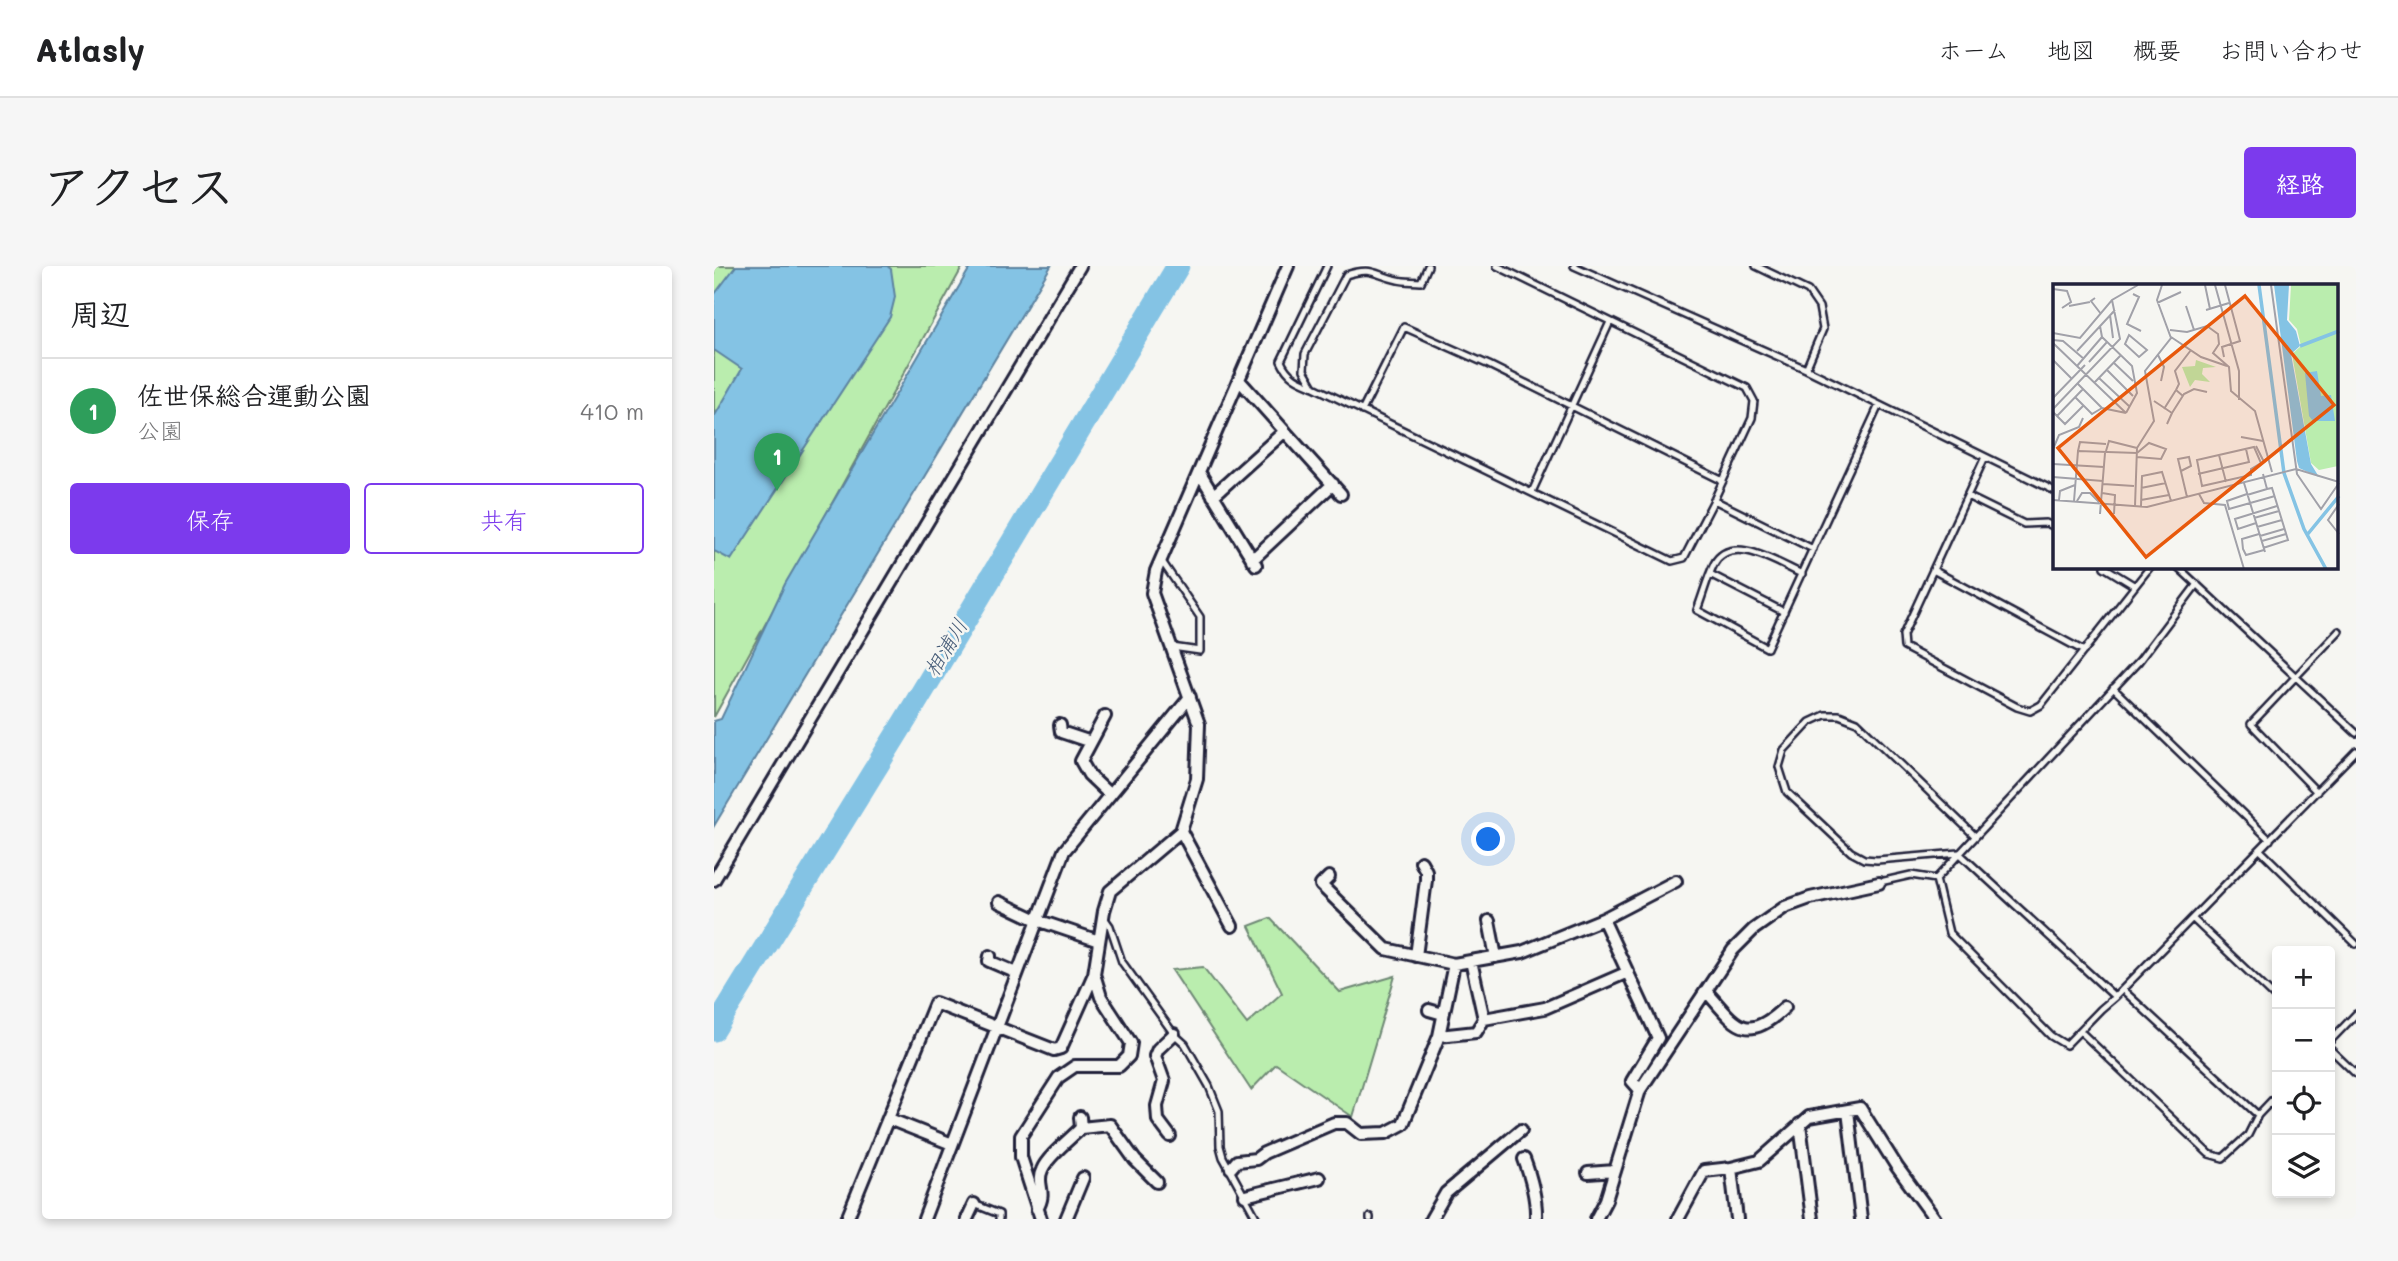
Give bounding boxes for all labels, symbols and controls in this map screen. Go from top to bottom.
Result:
text: Atlasly [35,27,145,70]
text: ホーム [1938,34,2009,65]
text: 地図 [2047,34,2095,65]
text: 概要 [2133,34,2181,65]
text: お問い合わせ [2219,34,2363,65]
button: 経路 [2244,147,2356,218]
text: アクセス [42,153,235,216]
inset map [2053,284,2338,569]
text: 周辺 [70,293,130,333]
text: 佐世保総合運動公園 [137,378,371,412]
text: 1 [88,396,98,426]
text: 410 m [580,396,644,426]
text: 公園 [137,415,183,445]
pin: 1 [754,433,800,491]
button: 保存 [70,483,350,554]
button: 共有 [364,483,644,554]
water label: 相浦川 [917,613,973,681]
your location [1471,822,1505,856]
map controls [2272,946,2335,1198]
button: + [2272,946,2335,1009]
button: − [2272,1009,2335,1072]
button: locate [2272,1072,2335,1135]
button: layers [2272,1135,2335,1198]

